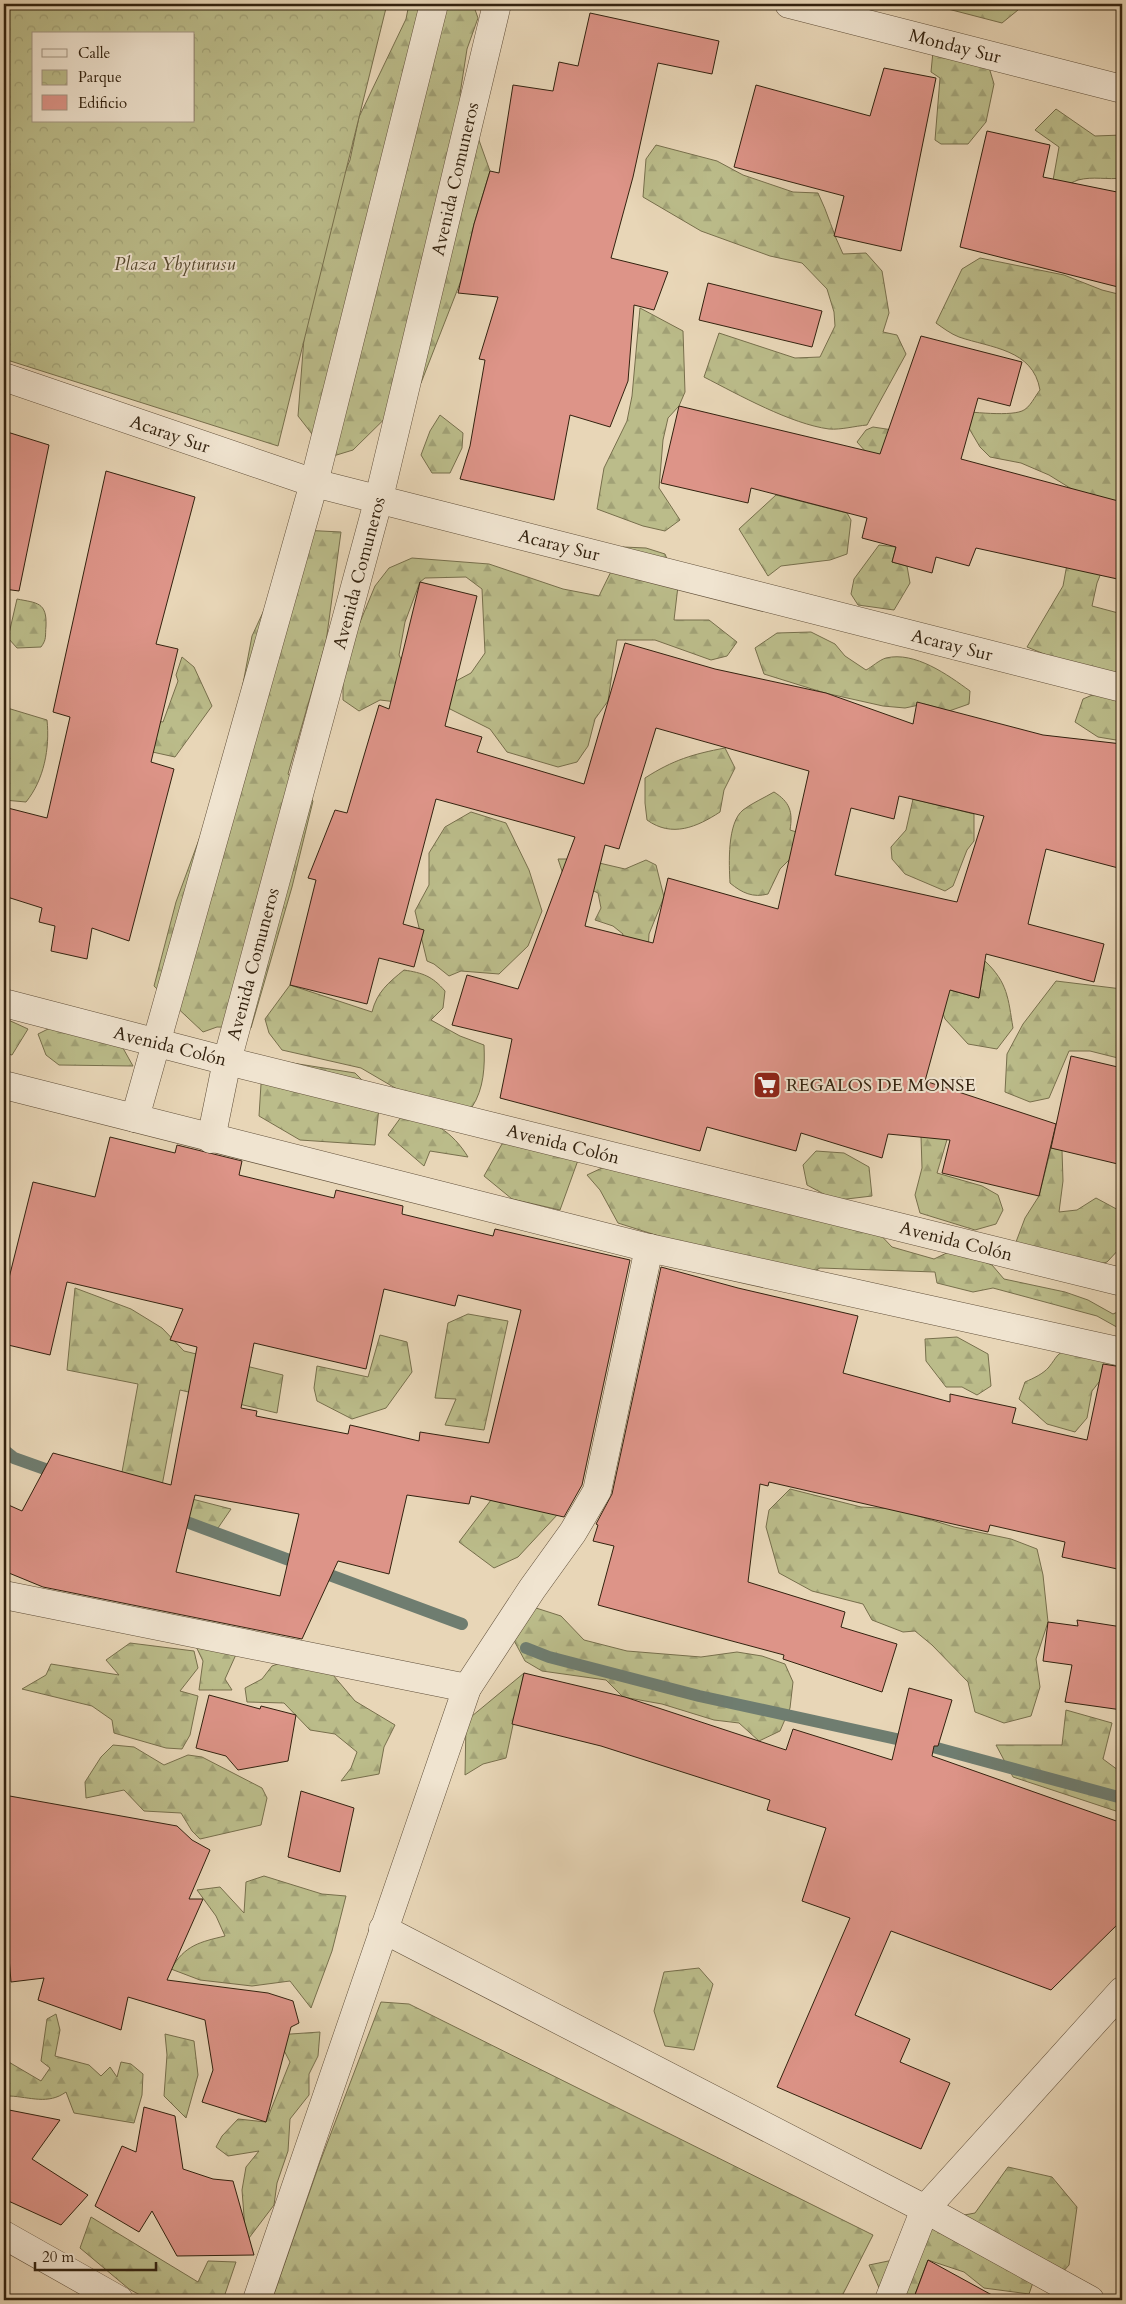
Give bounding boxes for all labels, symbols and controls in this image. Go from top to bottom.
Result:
street label: Monday Sur [906,23,1004,70]
legend [32,32,195,122]
text: Calle [78,43,111,63]
text: Parque [78,67,122,87]
text: Edificio [78,93,127,113]
street label: Avenida Comuneros [426,100,485,258]
park label: Plaza Ybyturusu [114,252,236,277]
street label: Acaray Sur [127,409,214,460]
street label: Avenida Comuneros [327,494,392,652]
street label: Acaray Sur [516,523,603,568]
street label: Acaray Sur [909,623,996,668]
street label: Avenida Comuneros [221,885,286,1043]
street label: Avenida Colón [111,1020,230,1073]
supermarket icon: REGALOS DE MONSE [752,1070,782,1100]
place label: REGALOS DE MONSE [786,1073,976,1098]
street label: Avenida Colón [504,1118,623,1171]
street label: Avenida Colón [897,1215,1016,1268]
scale bar [35,2239,156,2271]
text: 20 m [42,2247,74,2267]

